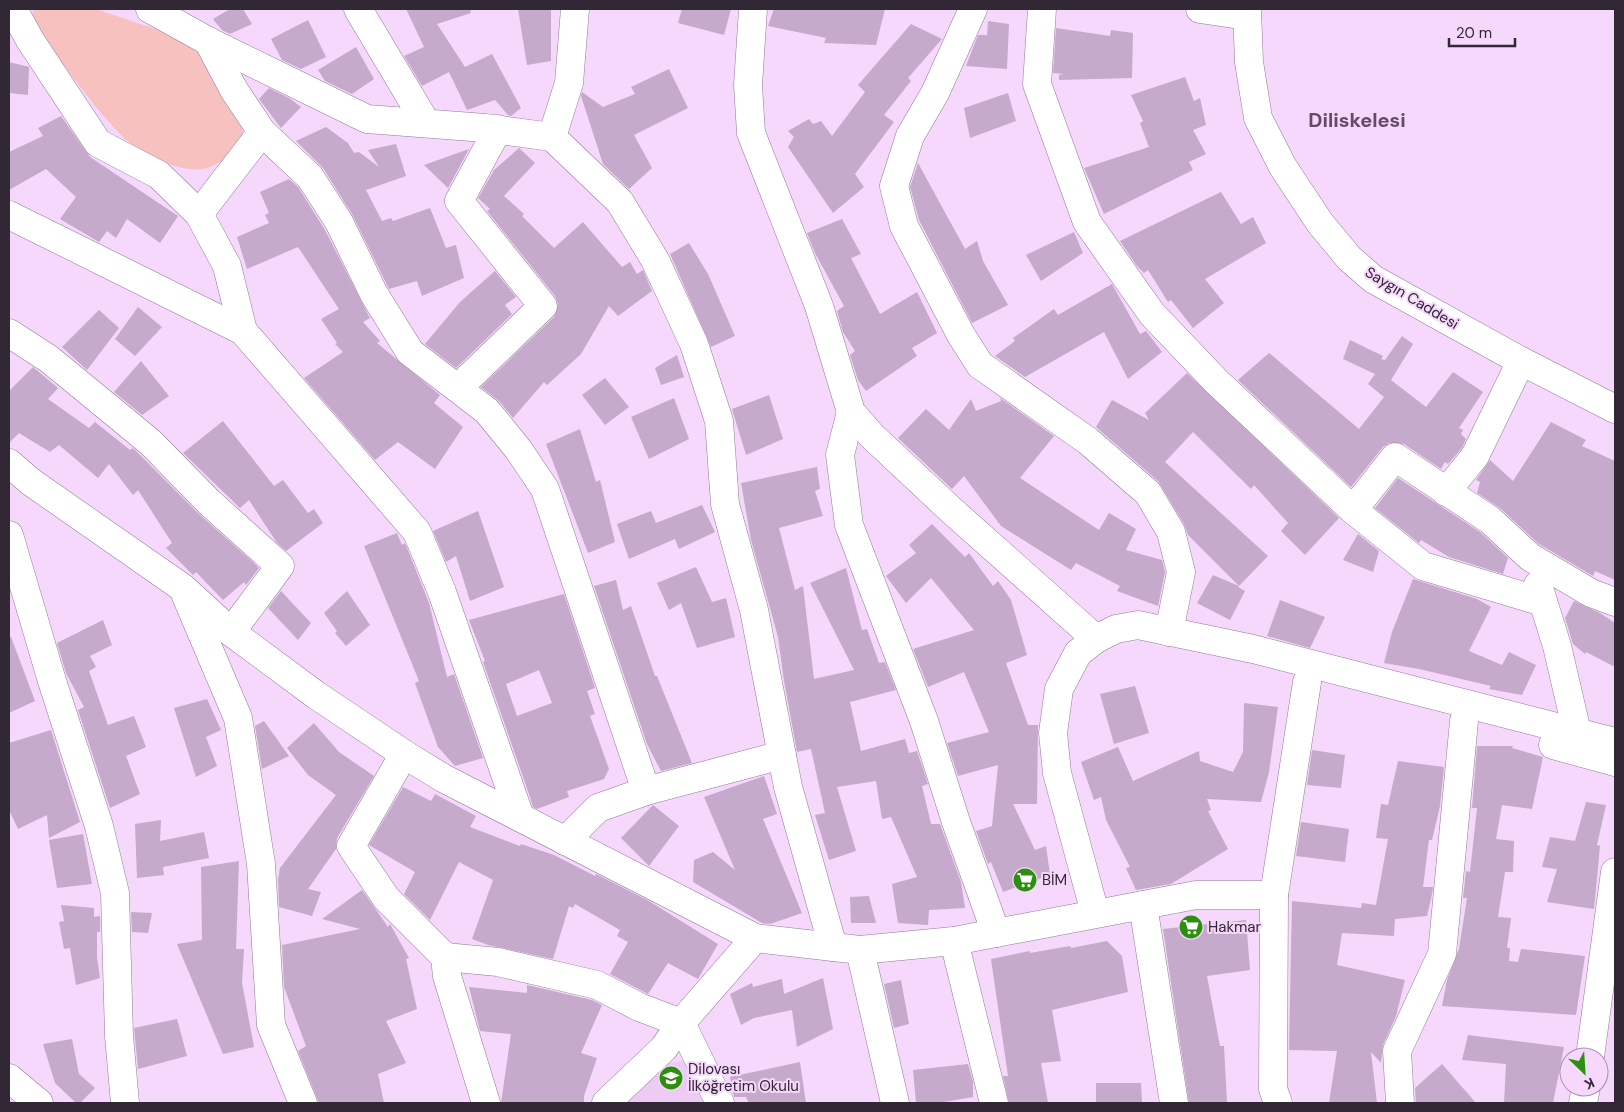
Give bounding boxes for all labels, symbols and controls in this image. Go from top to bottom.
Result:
scale bar [1449,15,1515,47]
text: 20 m [1456,23,1492,43]
district label: Diliskelesi [1308,107,1406,133]
street label: Saygın Caddesi [1361,262,1463,334]
supermarket icon: BİM [1012,867,1038,893]
place label: BİM [1042,870,1067,890]
supermarket icon: Hakmar [1178,914,1204,940]
place label: Hakmar [1208,917,1261,937]
north arrow [1559,1047,1609,1097]
place label: Dilovası İlköğretim Okulu [688,1059,799,1096]
school or university icon: Dilovası İlköğretim Okulu [658,1065,684,1091]
text: K [1582,1074,1597,1094]

